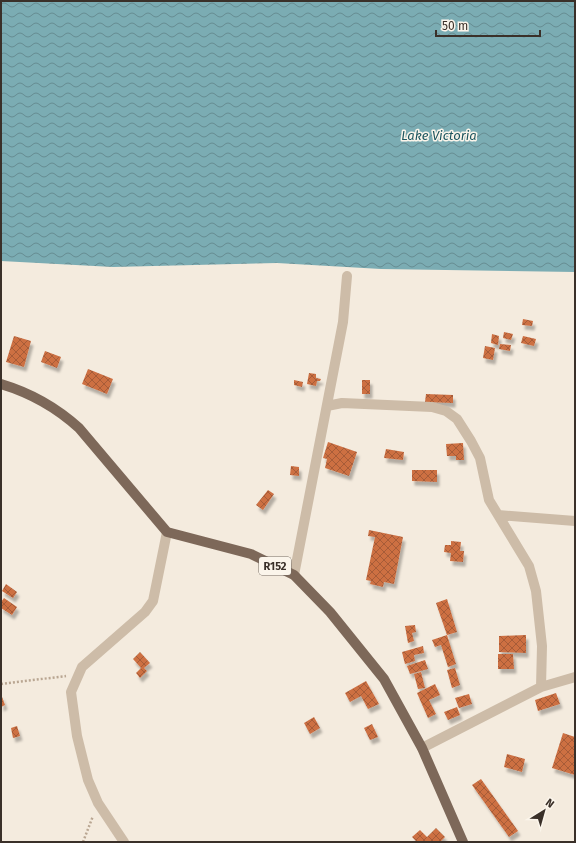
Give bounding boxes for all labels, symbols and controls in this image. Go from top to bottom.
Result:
scale bar [436,12,540,38]
text: 50 m [442,19,468,33]
water label: Lake Victoria [401,128,477,143]
road number: R152 [259,557,291,575]
north arrow [524,791,564,831]
text: N [543,796,557,811]

